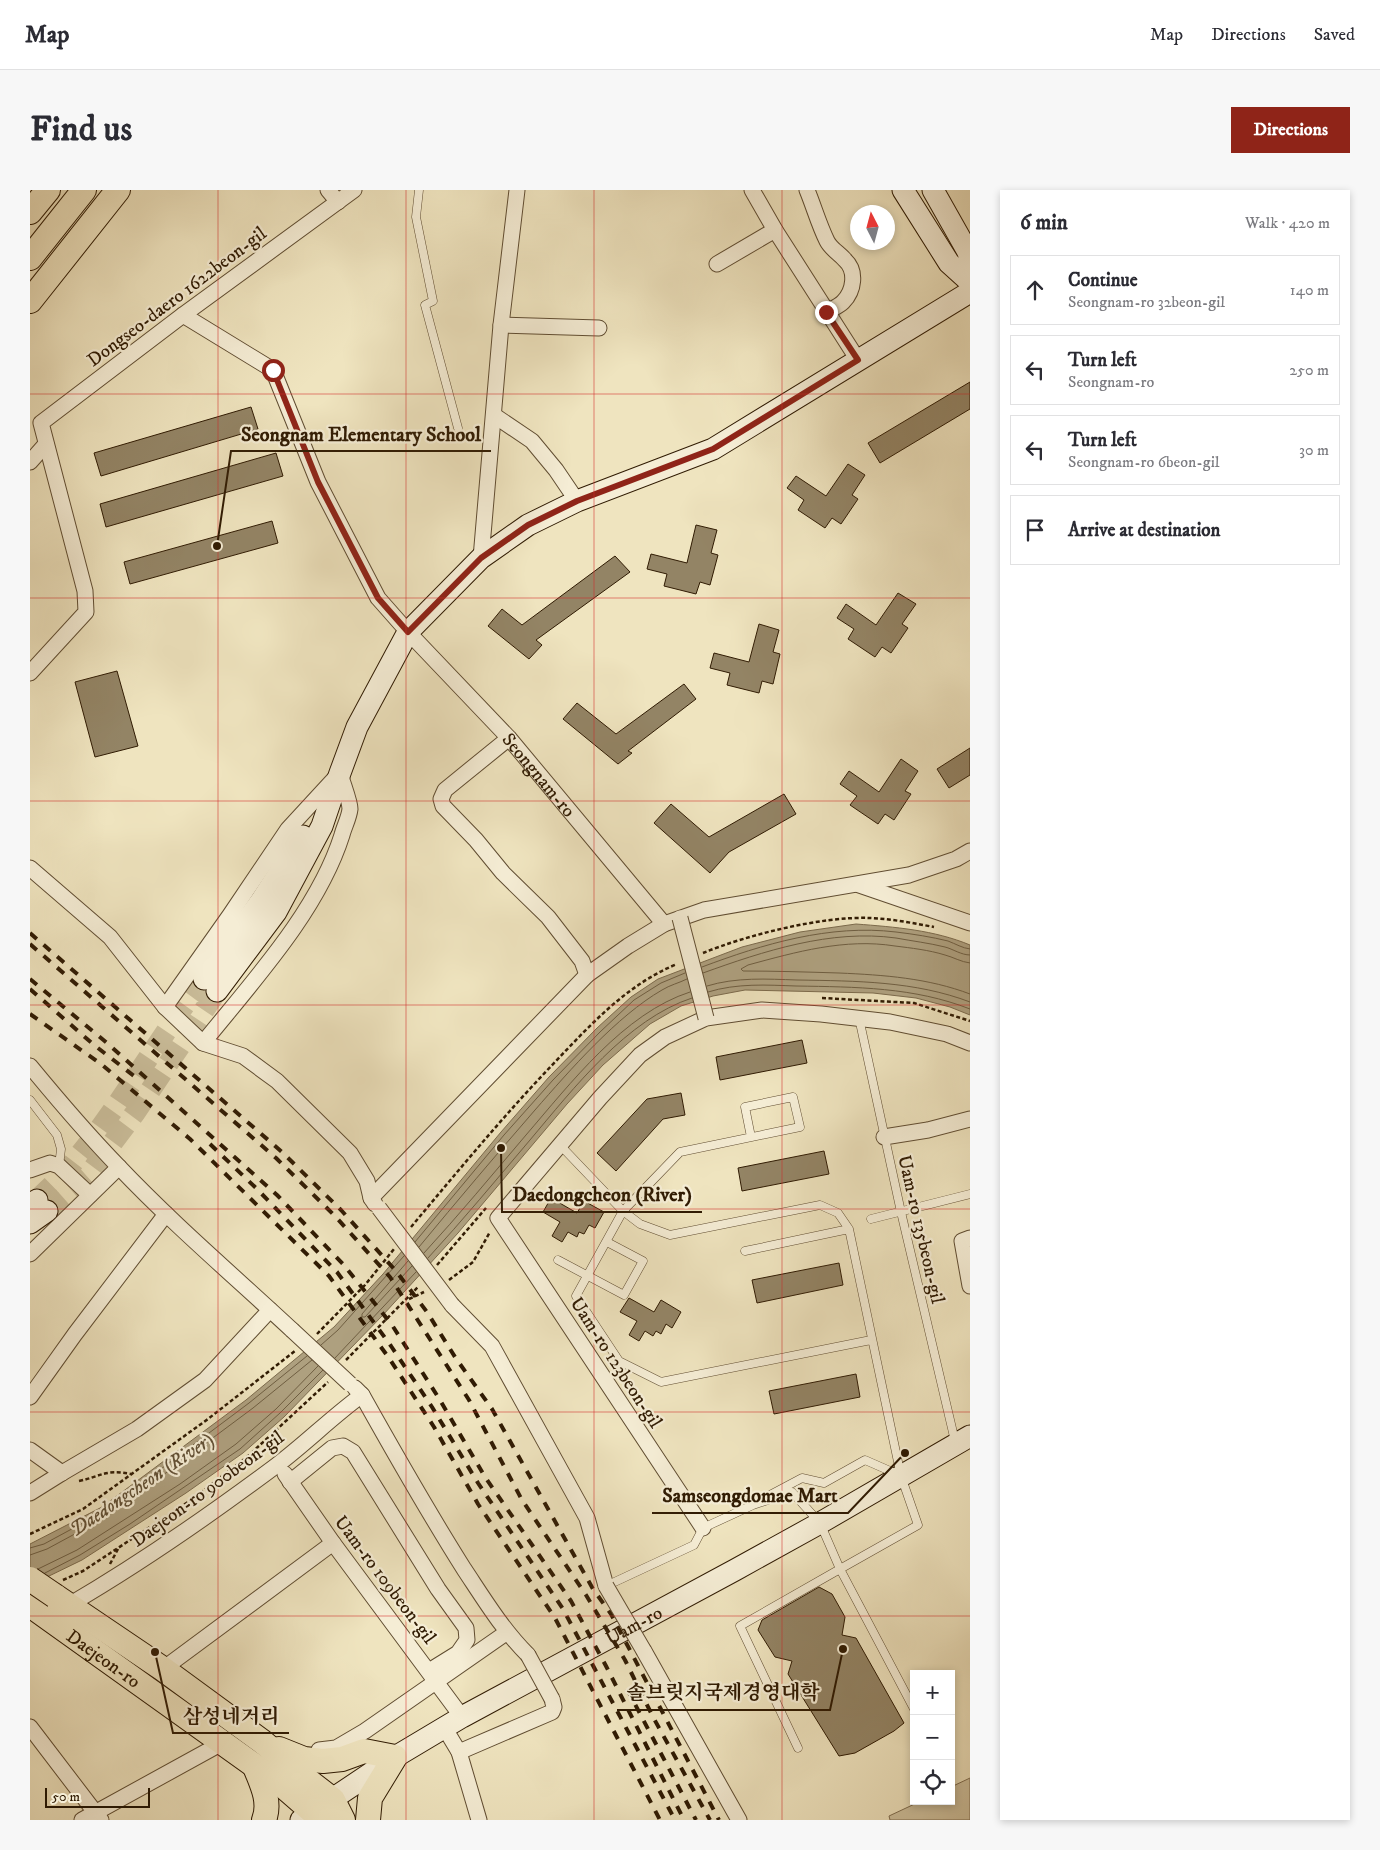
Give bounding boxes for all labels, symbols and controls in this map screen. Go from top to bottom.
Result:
text: Map [25,20,69,50]
text: Map [1150,24,1183,46]
text: Directions [1211,24,1286,46]
text: Saved [1314,24,1355,46]
button: Directions [1231,107,1350,153]
text: Find us [30,108,132,152]
north arrow [850,205,895,250]
text: 6 min [1020,210,1068,236]
text: Walk · 420 m [1245,213,1330,233]
street label: Dongseo-daero 1622beon-gil [83,222,271,372]
text: Continue [1068,269,1138,292]
icon: ahead [1021,276,1049,304]
text: 140 m [1290,280,1329,300]
text: Seongnam-ro 32beon-gil [1068,292,1225,312]
route end [815,301,838,324]
text: Turn left [1068,349,1137,372]
icon: left [1021,356,1049,384]
route start [262,359,285,382]
text: 250 m [1289,360,1329,380]
text: Seongnam-ro [1068,372,1154,392]
callout: Seongnam Elementary School [231,416,491,451]
text: Seongnam Elementary School [241,423,482,448]
text: Turn left [1068,429,1137,452]
icon: left [1021,436,1049,464]
text: 30 m [1299,440,1329,460]
text: Seongnam-ro 6beon-gil [1068,452,1220,472]
icon: arrive [1021,516,1049,544]
text: Arrive at destination [1068,519,1220,542]
street label: Seongnam-ro [497,729,580,822]
street label: Uam-ro 135beon-gil [892,1153,949,1306]
callout: Daedongcheon (River) [502,1177,702,1212]
text: Daedongcheon (River) [512,1183,692,1208]
street label: Uam-ro 123beon-gil [565,1293,667,1433]
street label: Daejeon-ro 900beon-gil [127,1426,289,1552]
water label: Daedongcheon (River) [65,1428,219,1543]
callout: Samseongdomae Mart [652,1478,848,1513]
text: Samseongdomae Mart [662,1484,838,1509]
street label: Uam-ro 109beon-gil [329,1511,441,1649]
street label: Uam-ro [602,1601,666,1650]
street label: Daejeon-ro [62,1625,145,1693]
map controls [910,1670,955,1805]
button: + [910,1670,955,1715]
callout: 솔브릿지국제경영대학 [617,1675,830,1710]
text: 솔브릿지국제경영대학 [626,1681,820,1706]
callout: 삼성네거리 [173,1698,289,1733]
text: 삼성네거리 [183,1705,279,1730]
button: − [910,1715,955,1760]
button: locate [910,1760,955,1805]
scale bar [45,1785,150,1808]
text: 50 m [52,1788,80,1806]

